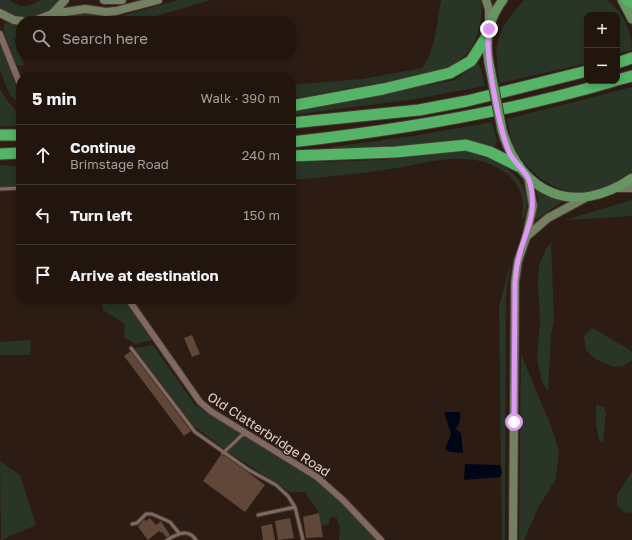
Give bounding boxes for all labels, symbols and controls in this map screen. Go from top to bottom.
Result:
map controls [584,12,620,84]
button: + [584,12,620,48]
search box [16,16,296,60]
route end [480,20,498,38]
icon: search [30,27,52,49]
text: Search here [62,29,148,47]
button: − [584,48,620,84]
text: 5 min [32,88,76,109]
text: Walk · 390 m [201,90,280,106]
text: Continue [70,138,136,156]
icon: ahead [32,144,54,166]
text: 240 m [242,147,280,163]
text: Brimstage Road [70,156,169,172]
icon: left [32,204,54,226]
text: Turn left [70,206,132,224]
text: 150 m [243,207,280,223]
icon: arrive [32,264,54,286]
text: Arrive at destination [70,266,219,284]
street label: Old Clatterbridge Road [205,388,333,480]
route start [505,413,523,431]

